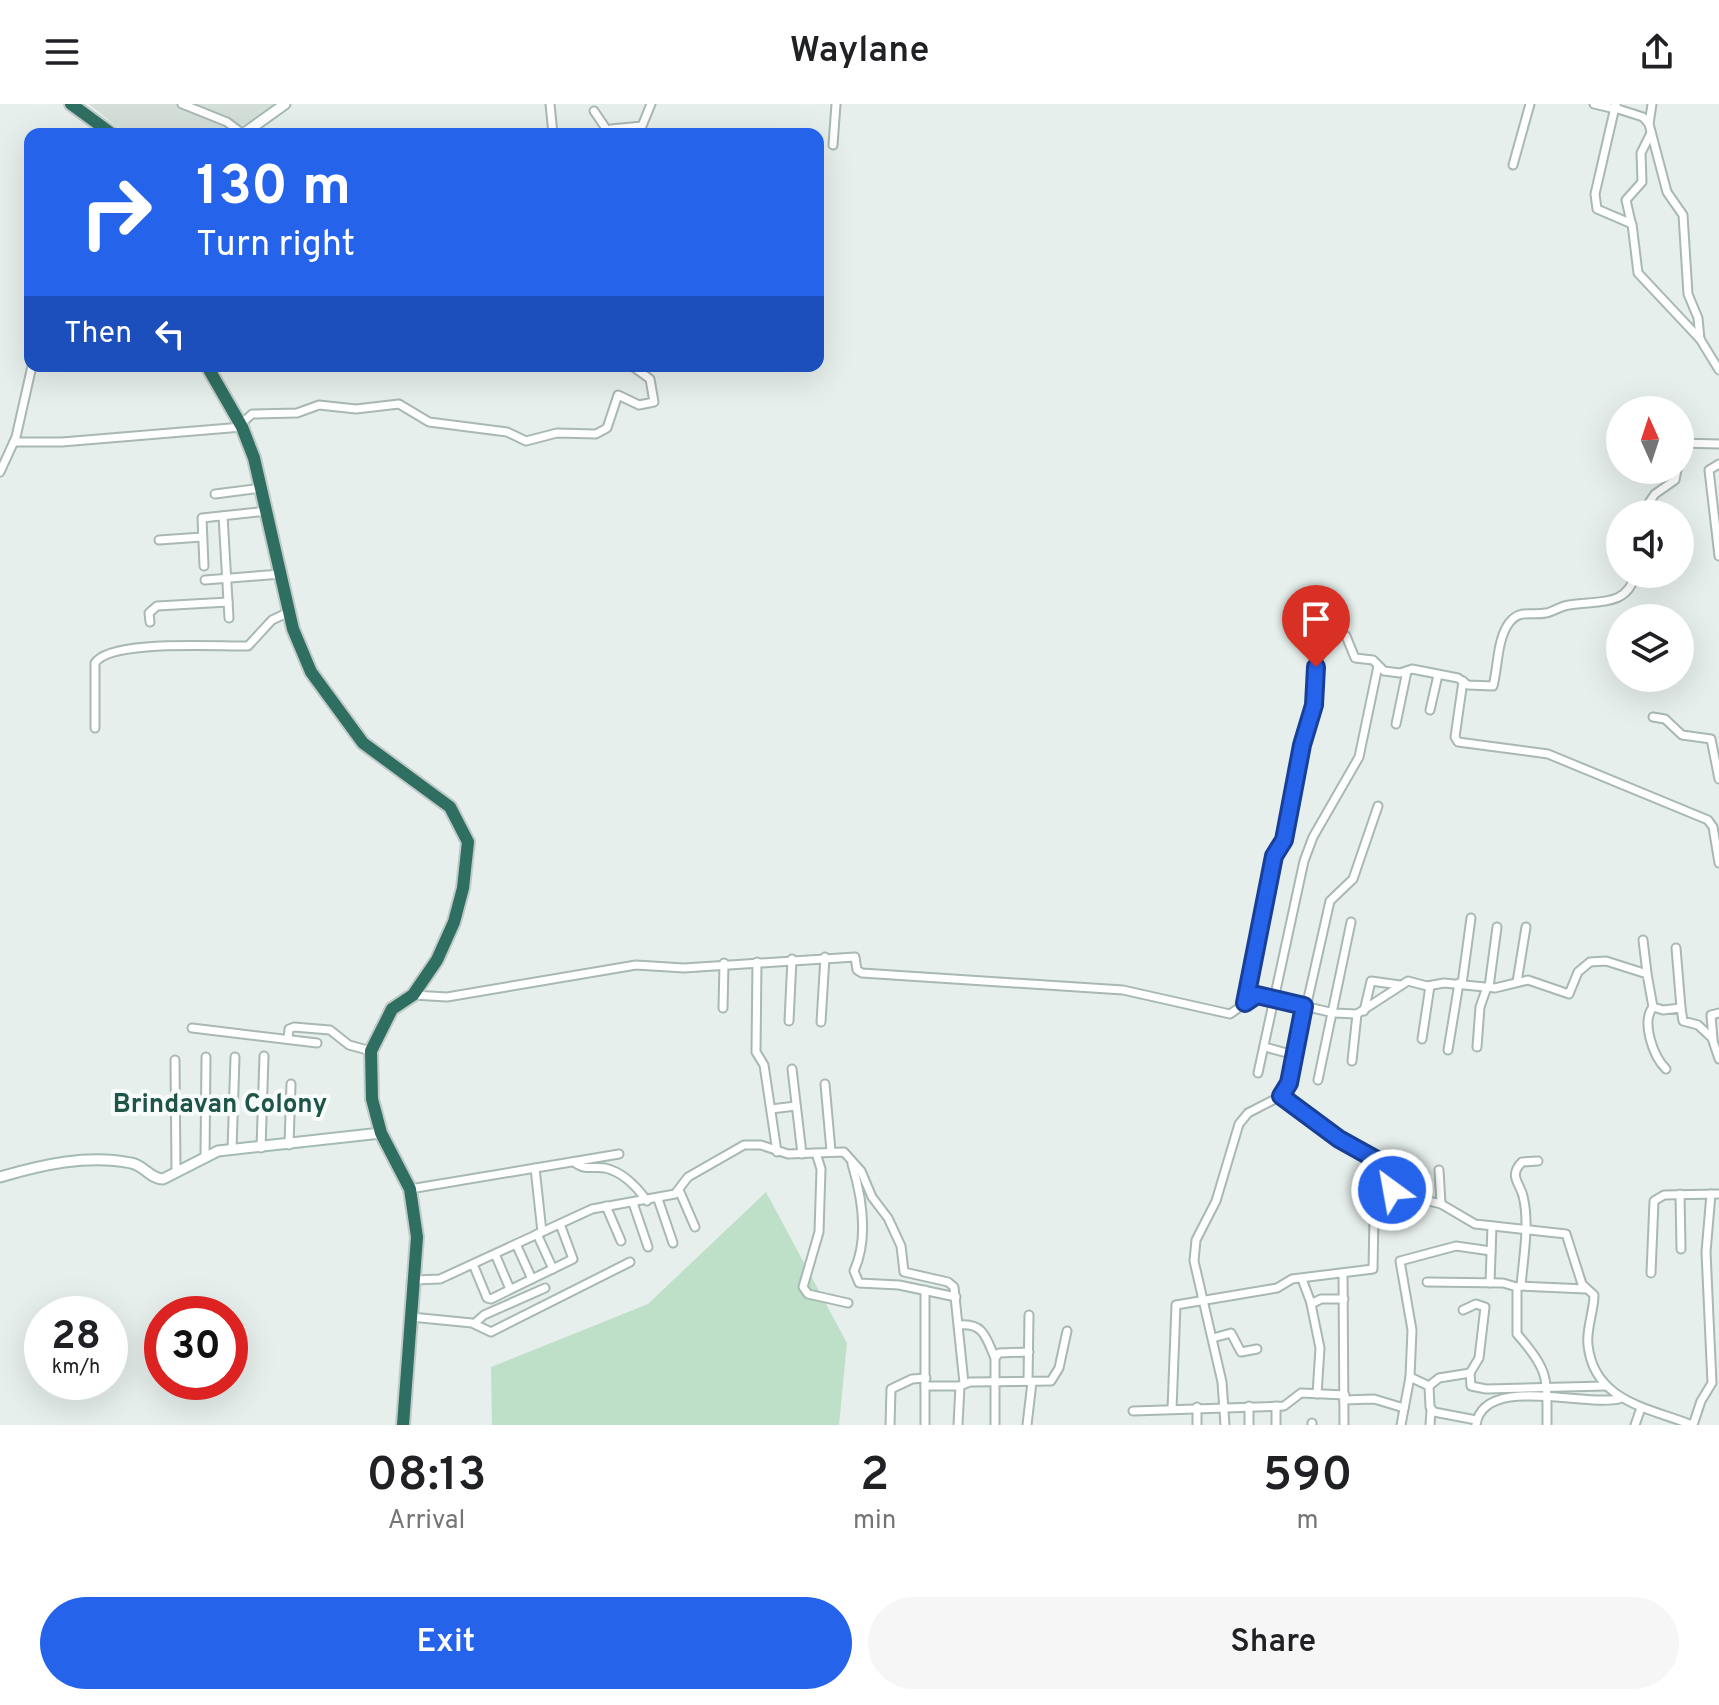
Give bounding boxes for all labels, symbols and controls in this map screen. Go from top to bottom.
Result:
text: Waylane [790,29,929,75]
icon: menu [40,30,84,74]
icon: share [1635,30,1679,74]
text: 130 m [196,154,351,224]
icon: right [64,160,168,264]
text: Turn right [196,223,355,269]
icon: left [148,312,192,356]
text: Then [64,316,132,353]
north arrow [1606,396,1694,484]
map controls [1606,396,1694,692]
button: sound [1606,500,1694,588]
pin [1282,585,1350,667]
icon: arrive [1294,597,1338,641]
button: layers [1606,604,1694,692]
district label: Brindavan Colony [113,1089,327,1122]
position arrow [1350,1148,1434,1232]
speed limit sign: 30 [144,1296,248,1400]
text: 28 [51,1313,101,1363]
text: km/h [52,1355,100,1381]
text: 08:13 [366,1447,487,1507]
text: 2 [860,1447,889,1507]
text: 590 [1263,1447,1353,1507]
text: Arrival [388,1505,465,1538]
text: min [853,1505,896,1538]
text: m [1297,1505,1319,1538]
button: Exit [40,1597,852,1689]
button: Share [868,1597,1679,1689]

